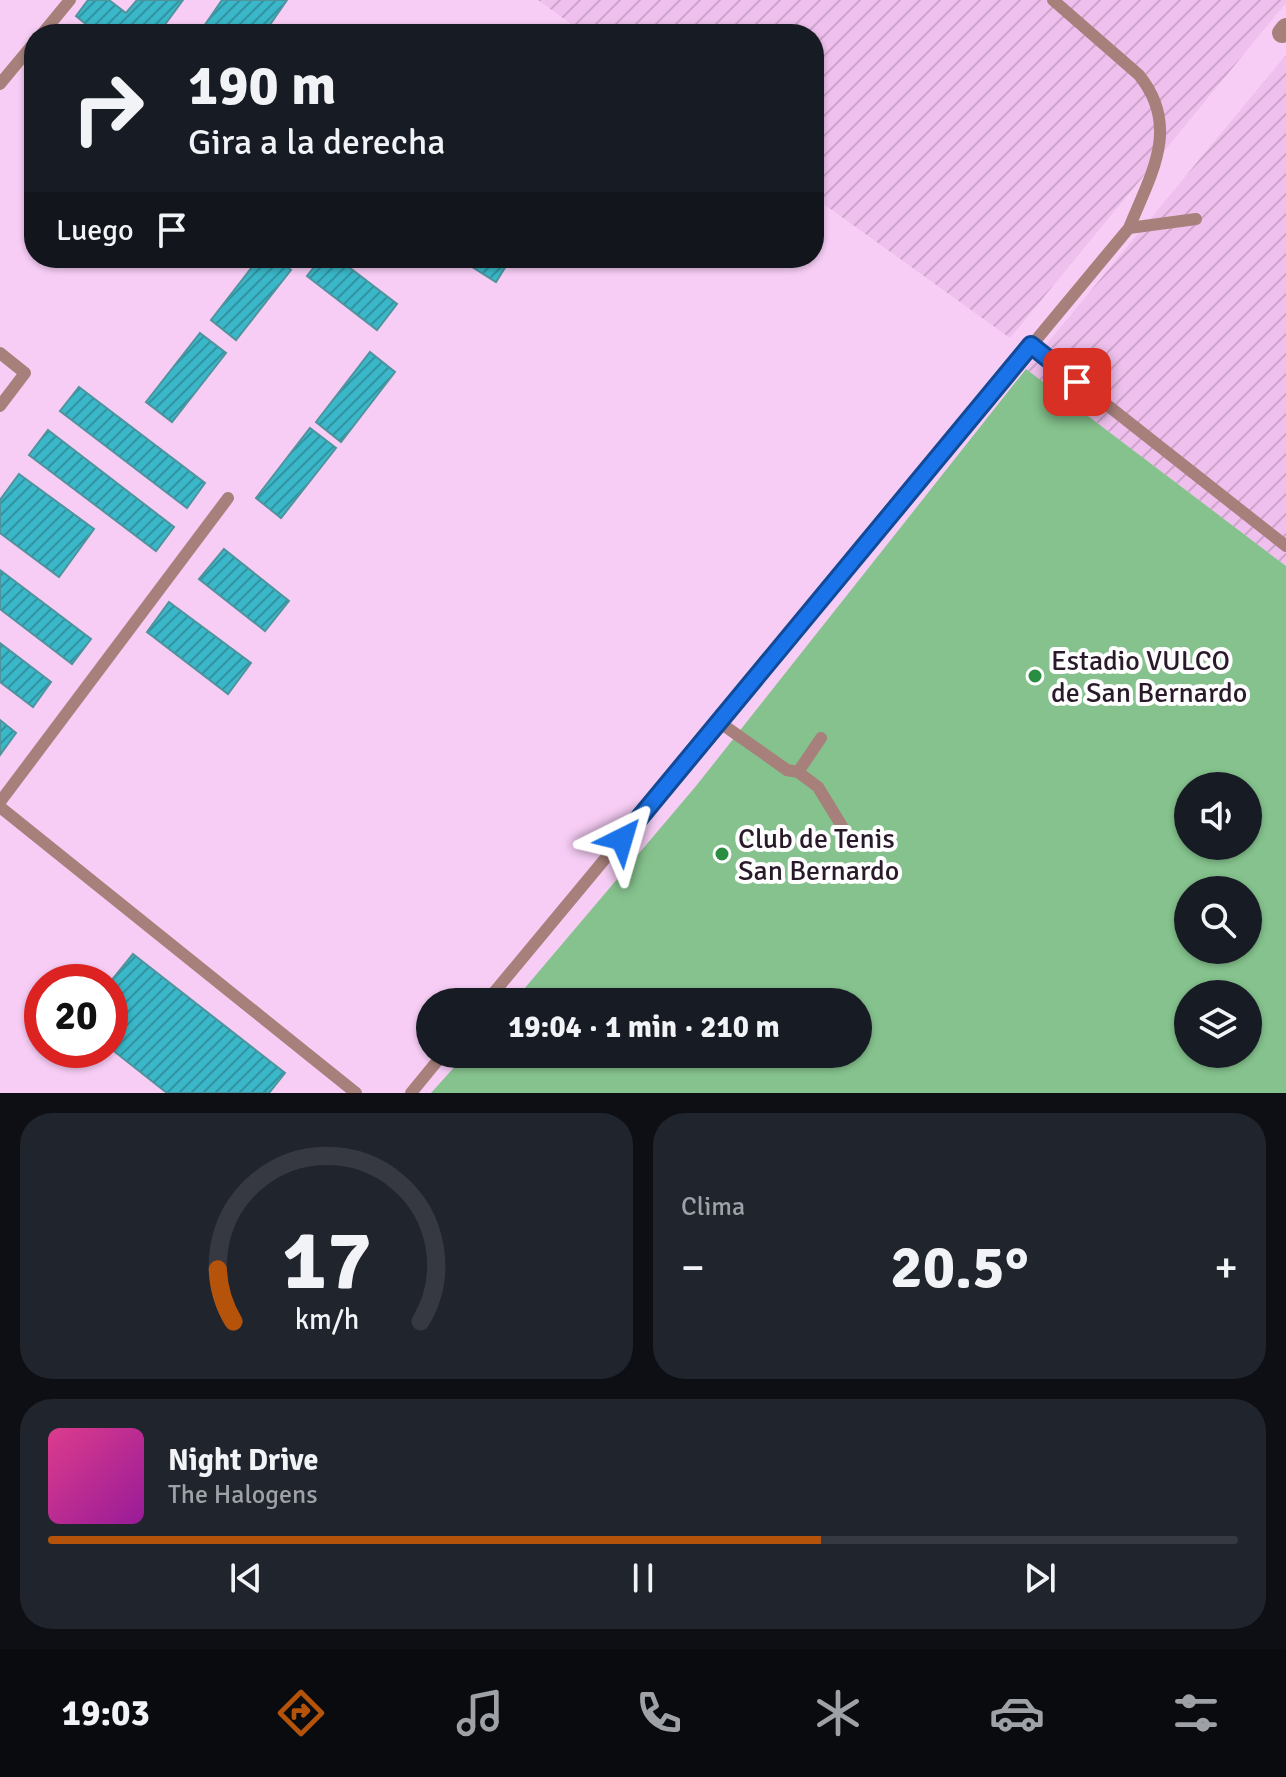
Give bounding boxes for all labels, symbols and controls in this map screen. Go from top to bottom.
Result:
text: 190 m [188,51,336,120]
icon: right [56,56,160,160]
text: Gira a la derecha [188,120,446,165]
icon: arrive [150,208,194,252]
text: Luego [56,212,134,249]
pin [1043,348,1111,416]
icon: arrive [1055,360,1099,404]
place label: Estadio VULCO de San Bernardo [1051,644,1247,710]
marker: Estadio VULCO de San Bernardo [1026,667,1044,685]
map controls [1174,772,1262,1068]
button: sound [1174,772,1262,860]
position arrow [580,797,664,881]
place label: Club de Tenis San Bernardo [738,822,899,888]
marker: Club de Tenis San Bernardo [713,845,731,863]
button: search [1174,876,1262,964]
speed limit sign: 20 [24,964,128,1068]
button: layers [1174,980,1262,1068]
text: 19:04 · 1 min · 210 m [508,1009,780,1046]
text: Clima [681,1191,745,1223]
text: 17 [282,1210,371,1312]
text: 20.5° [890,1231,1029,1305]
text: − [681,1241,705,1295]
text: + [1214,1241,1238,1295]
text: km/h [294,1302,359,1337]
text: Night Drive [168,1442,318,1479]
text: The Halogens [168,1479,318,1511]
icon: previous [224,1556,268,1600]
icon: pause [621,1556,665,1600]
icon: next [1018,1556,1062,1600]
icon: directions [273,1685,329,1741]
icon: music [452,1685,508,1741]
icon: phone [631,1685,687,1741]
icon: climate [810,1685,866,1741]
icon: car [989,1685,1045,1741]
icon: filters [1168,1685,1224,1741]
text: 19:03 [62,1691,150,1736]

